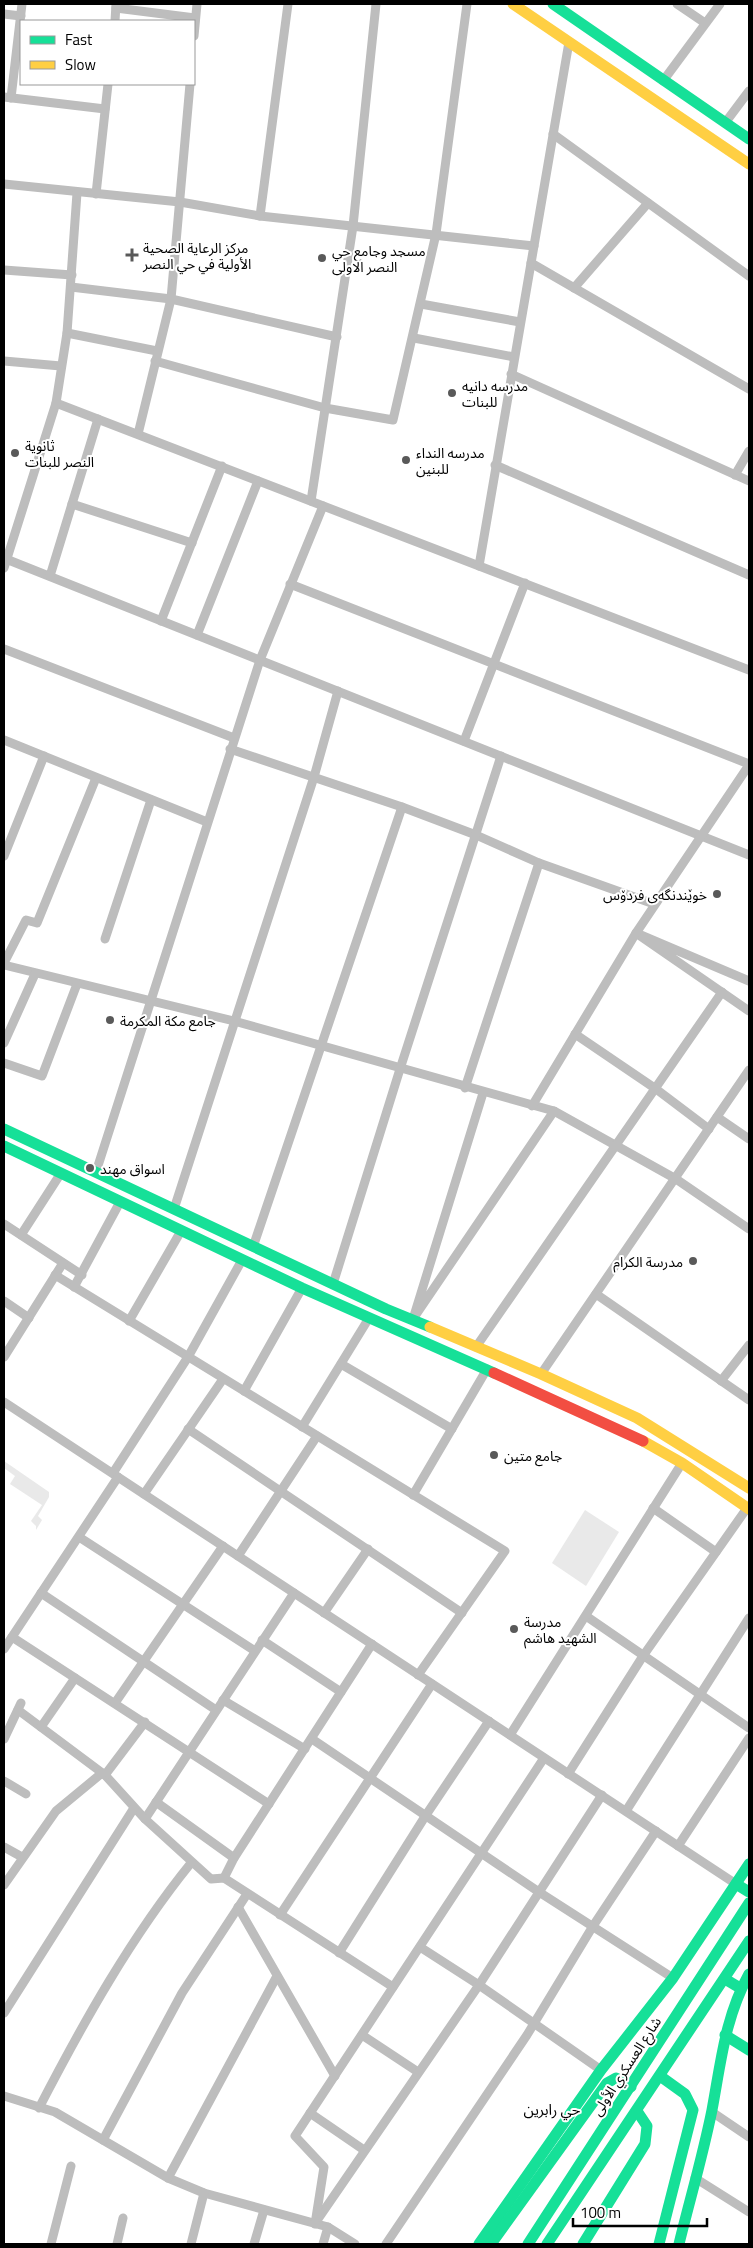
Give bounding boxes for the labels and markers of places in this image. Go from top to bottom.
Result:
place label: مركز الرعاية الصحية الأولية في حي النصر [142,237,251,275]
place label: مسجد وجامع حي النصر الاولى [332,240,426,277]
marker: مركز الرعاية الصحية الأولية في حي النصر [125,248,139,262]
marker: مسجد وجامع حي النصر الاولى [316,252,328,264]
place label: مدرسه دانيه للبنات [462,375,528,412]
marker: مدرسه دانيه للبنات [446,387,458,399]
place label: ثانوية النصر للبنات [25,435,94,472]
place label: مدرسه النداء للبنين [416,442,485,479]
marker: ثانوية النصر للبنات [9,447,21,459]
marker: مدرسه النداء للبنين [400,454,412,466]
place label: خوێندنگەی فردۆس [603,884,707,905]
marker: خوێندنگەی فردۆس [711,888,723,900]
place label: جامع مكة المكرمة [120,1010,216,1032]
marker: جامع مكة المكرمة [104,1014,116,1026]
place label: اسواق مهند [100,1158,165,1179]
marker: اسواق مهند [84,1162,96,1174]
place label: مدرسة الكرام [613,1251,683,1273]
marker: مدرسة الكرام [687,1255,699,1267]
place label: جامع متين [504,1445,562,1467]
marker: جامع متين [488,1449,500,1461]
place label: مدرسة الشهيد هاشم [524,1611,597,1649]
marker: مدرسة الشهيد هاشم [508,1623,520,1635]

